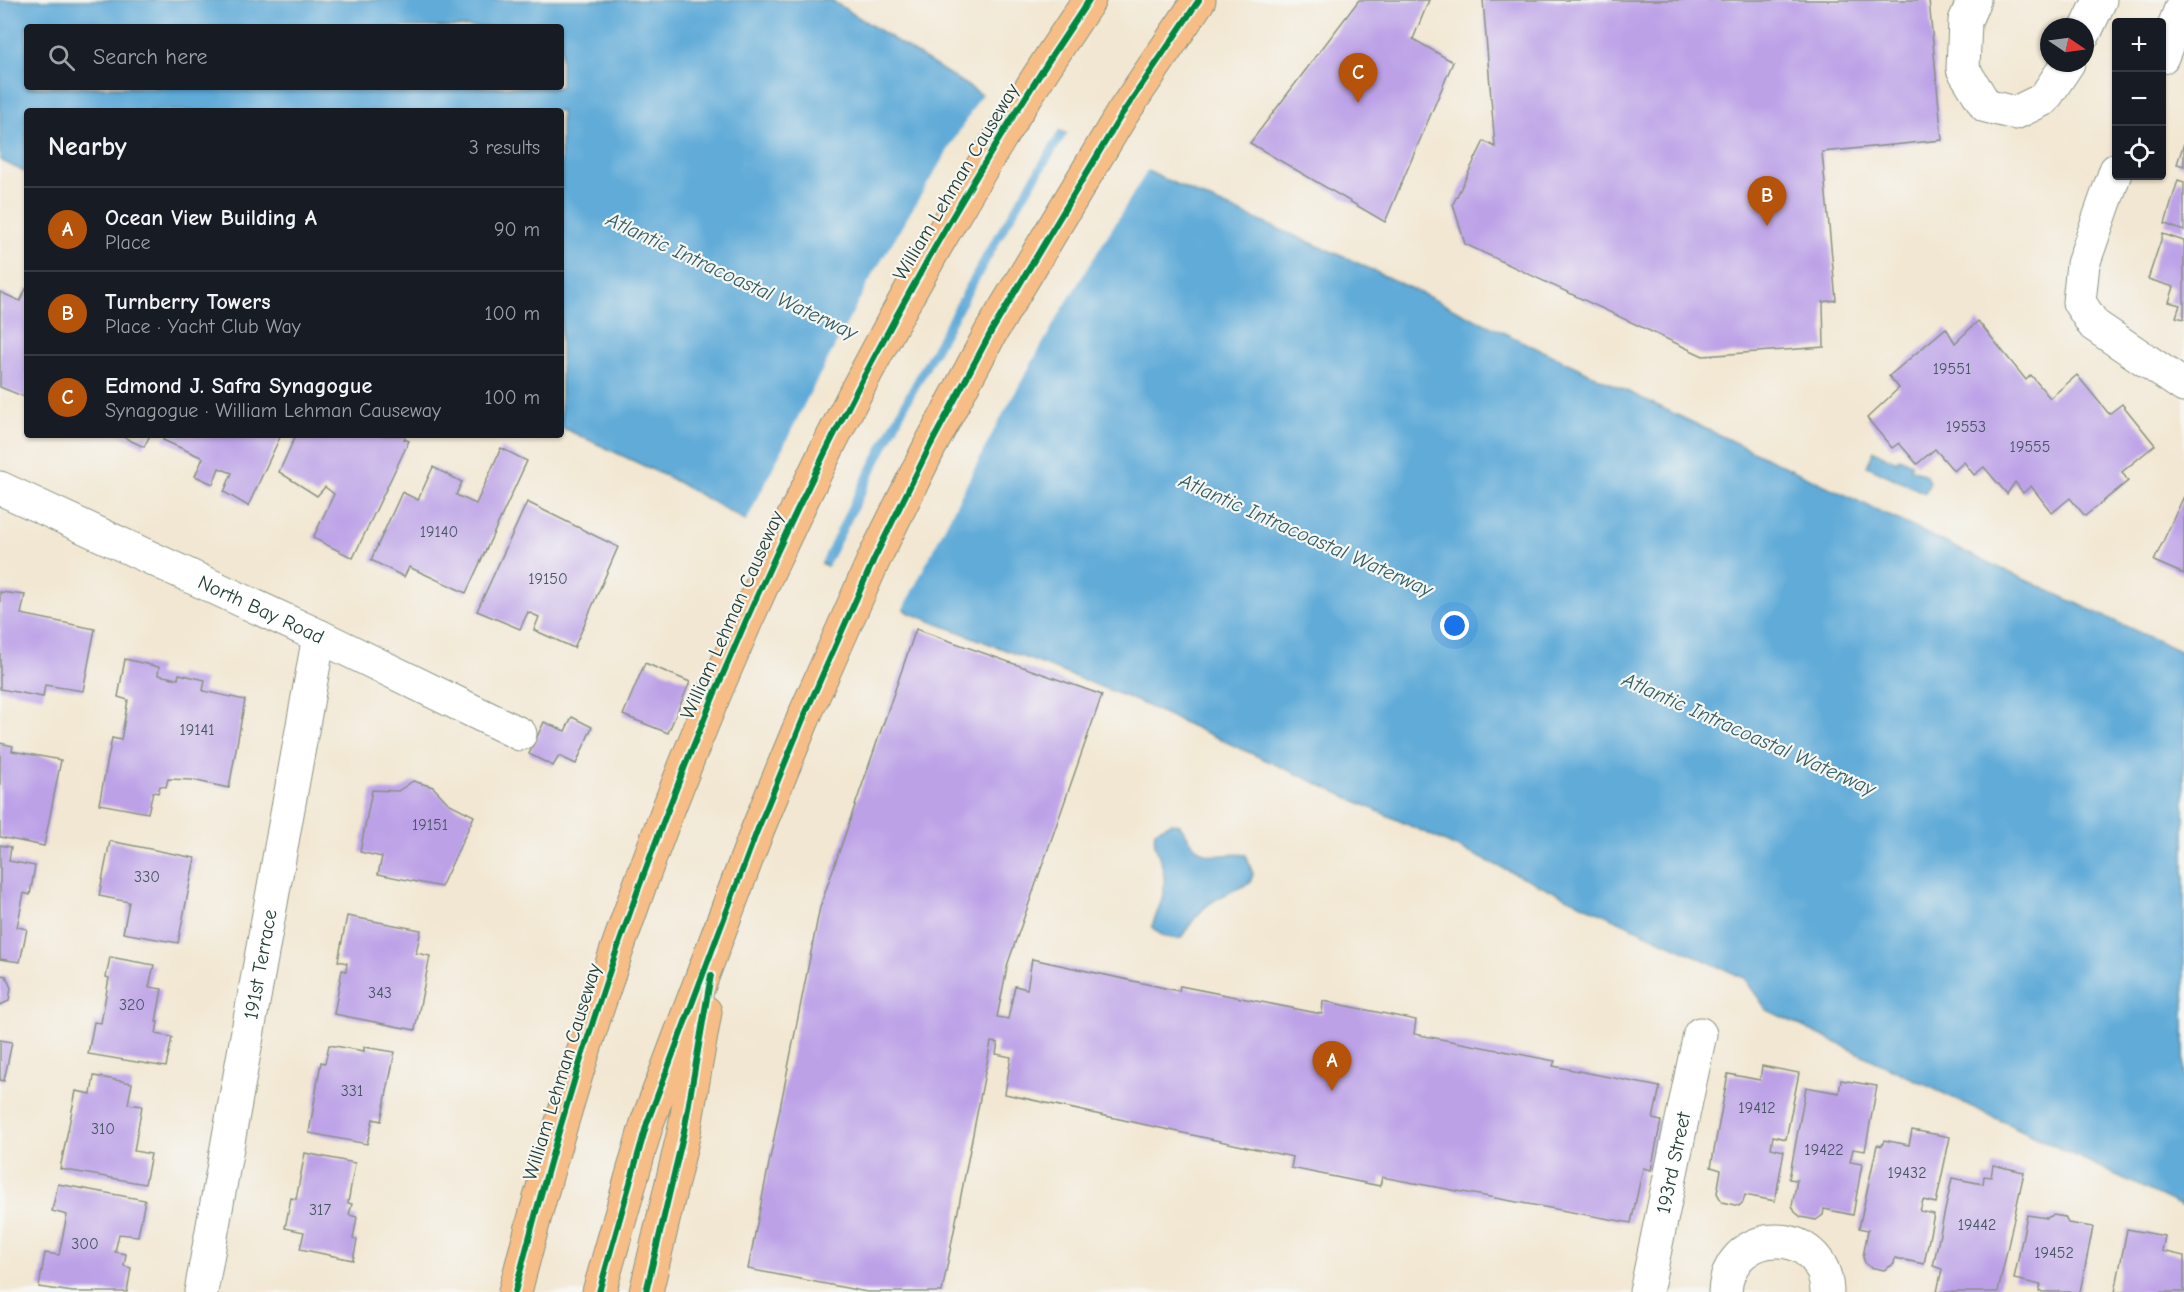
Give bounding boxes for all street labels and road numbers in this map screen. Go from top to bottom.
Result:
street label: William Lehman Causeway [888,79,1024,285]
street label: William Lehman Causeway [676,507,788,723]
street label: North Bay Road [195,570,328,648]
street label: 191st Terrace [239,907,281,1021]
street label: William Lehman Causeway [518,961,606,1183]
street label: 193rd Street [1651,1109,1695,1216]

